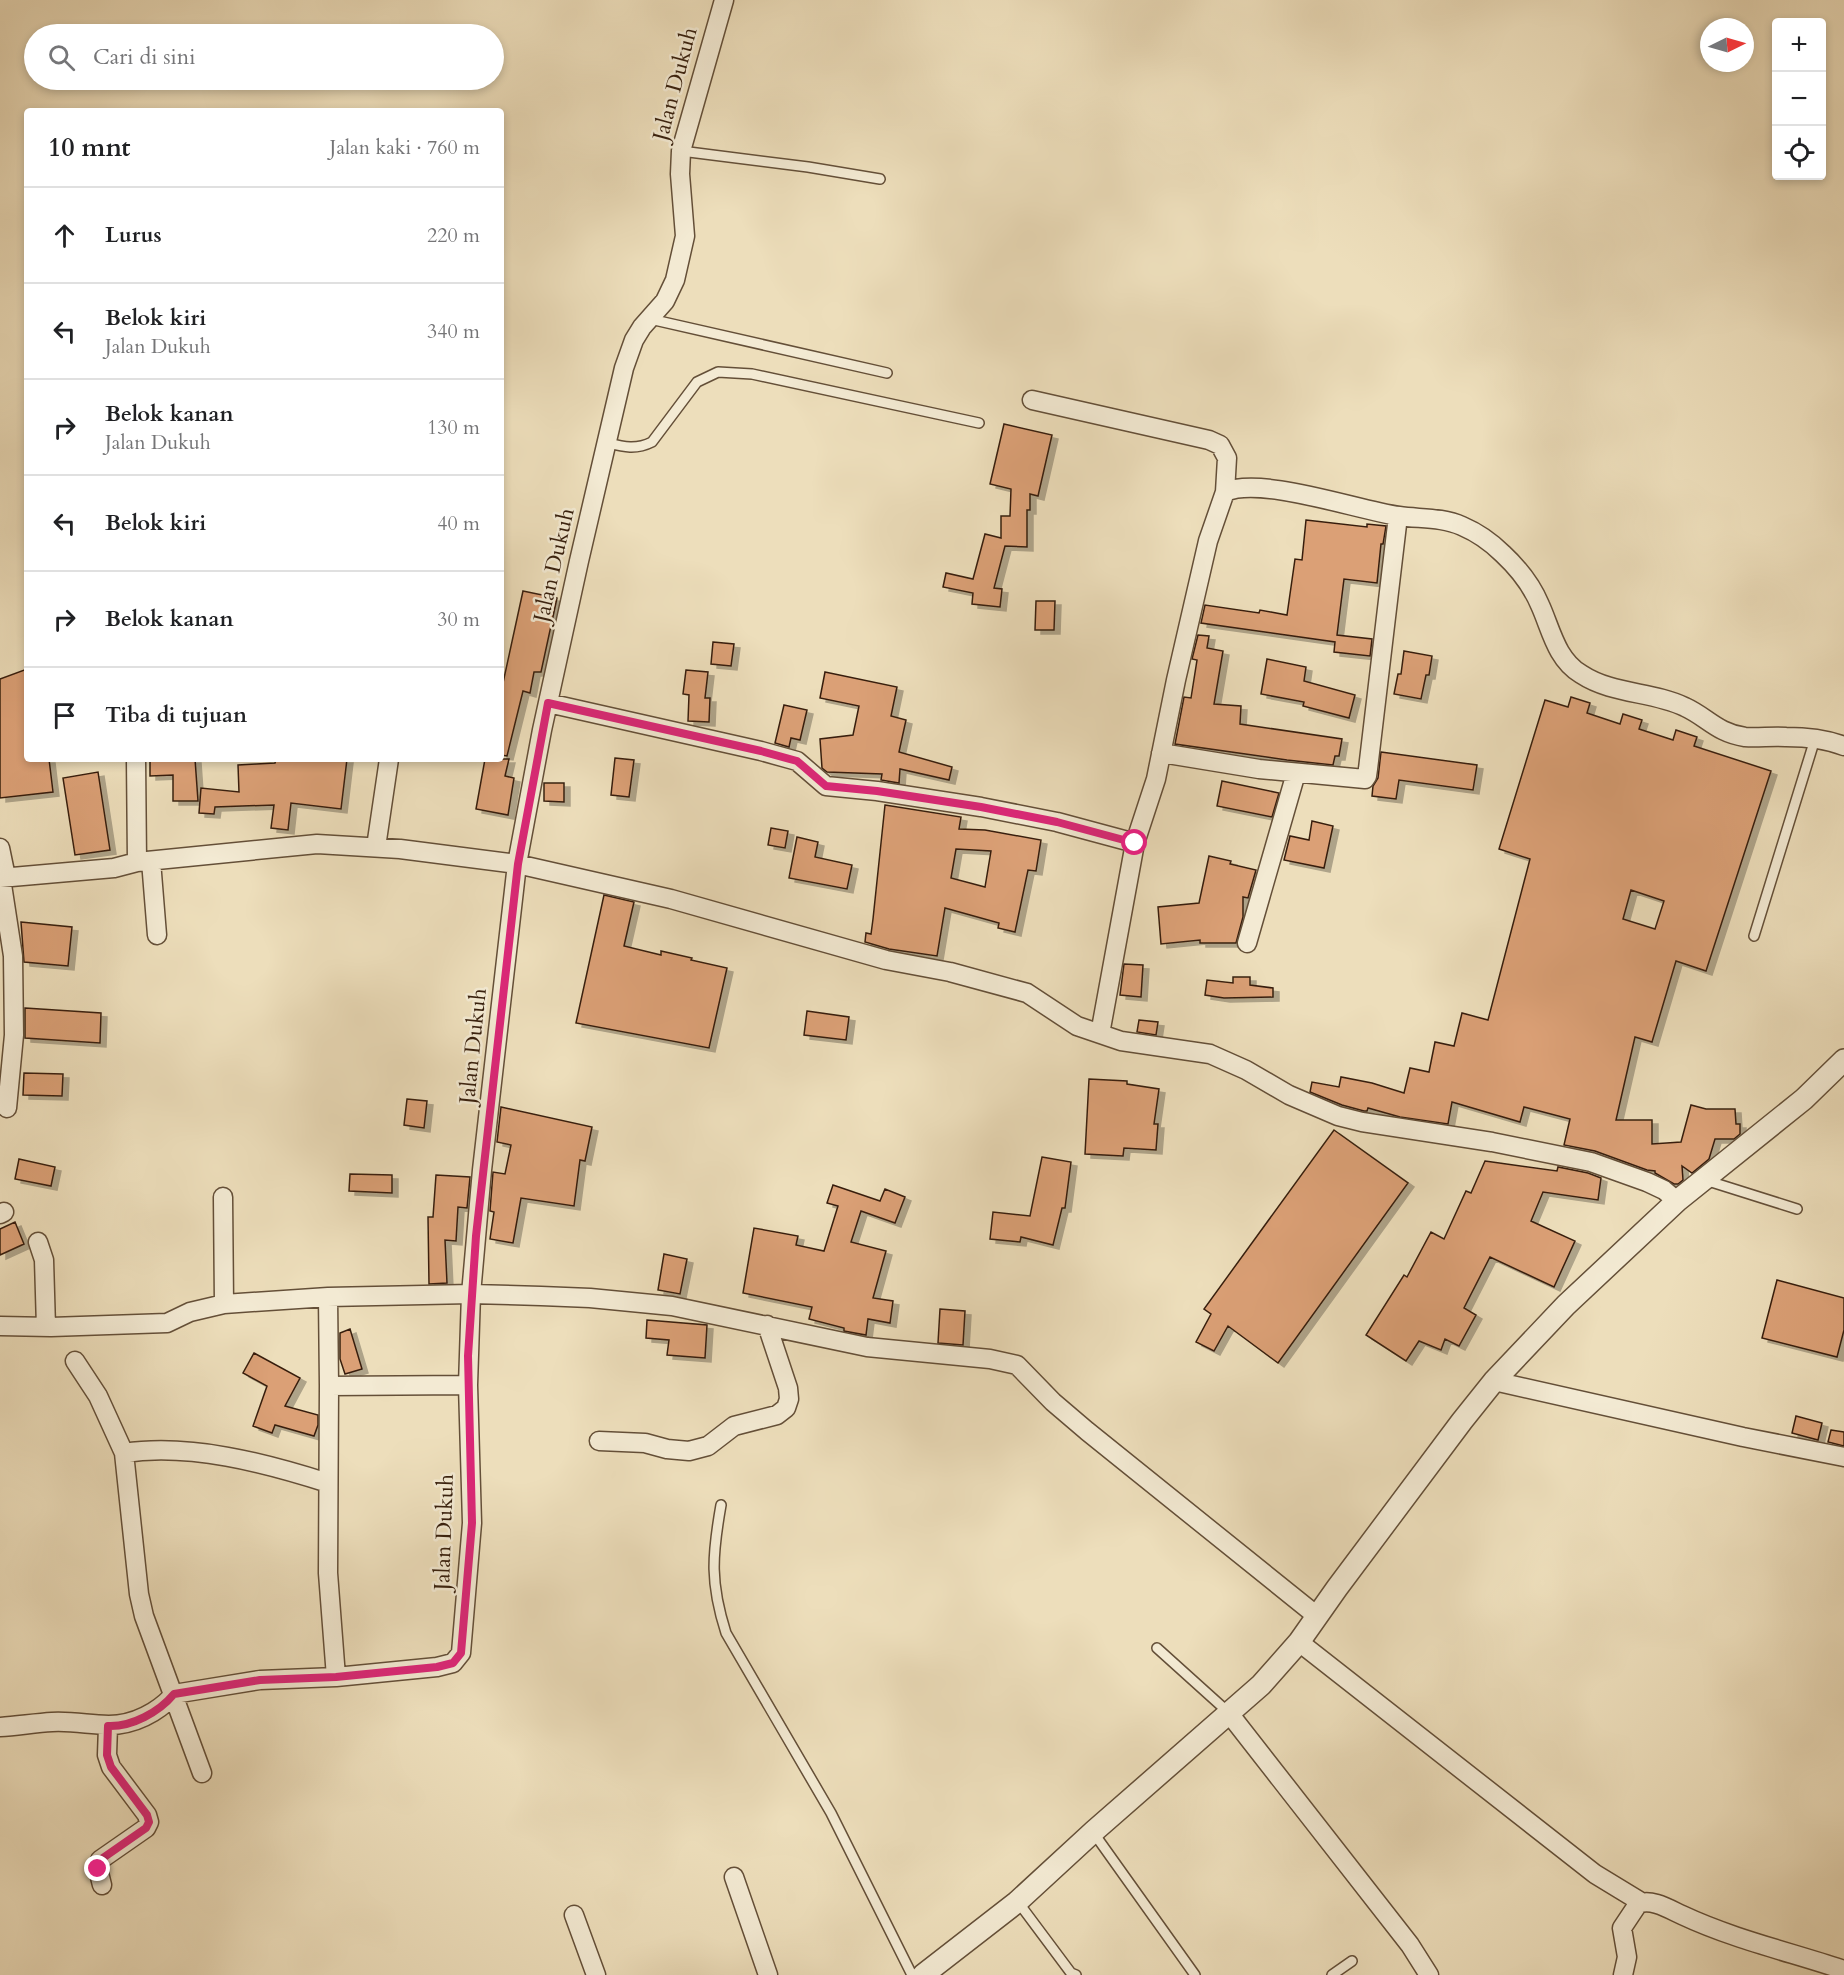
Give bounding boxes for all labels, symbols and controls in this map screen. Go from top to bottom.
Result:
north arrow [1700,18,1754,72]
map controls [1772,18,1826,180]
button: + [1772,18,1826,72]
search box [24,24,504,90]
street label: Jalan Dukuh [645,24,705,147]
icon: search [45,41,78,74]
text: Cari di sini [93,42,196,72]
button: − [1772,72,1826,126]
button: locate [1772,126,1826,180]
text: 10 mnt [48,130,130,165]
text: Jalan kaki · 760 m [330,134,480,161]
icon: ahead [48,219,81,252]
text: Lurus [105,220,162,250]
text: 220 m [427,222,480,249]
text: Belok kiri [105,303,206,333]
icon: left [48,315,81,348]
text: 340 m [427,318,480,345]
text: Jalan Dukuh [105,333,211,360]
text: Belok kanan [105,399,234,429]
icon: right [48,411,81,444]
text: 130 m [427,414,480,441]
text: Jalan Dukuh [105,429,211,456]
street label: Jalan Dukuh [526,505,582,628]
icon: left [48,507,81,540]
text: Belok kiri [105,508,206,538]
text: 40 m [437,510,480,537]
icon: right [48,603,81,636]
text: Belok kanan [105,604,234,634]
text: 30 m [437,606,480,633]
icon: arrive [48,699,81,732]
text: Tiba di tujuan [105,700,247,730]
route start [1121,829,1147,855]
street label: Jalan Dukuh [452,987,494,1108]
street label: Jalan Dukuh [427,1473,461,1594]
route end [84,1855,110,1881]

